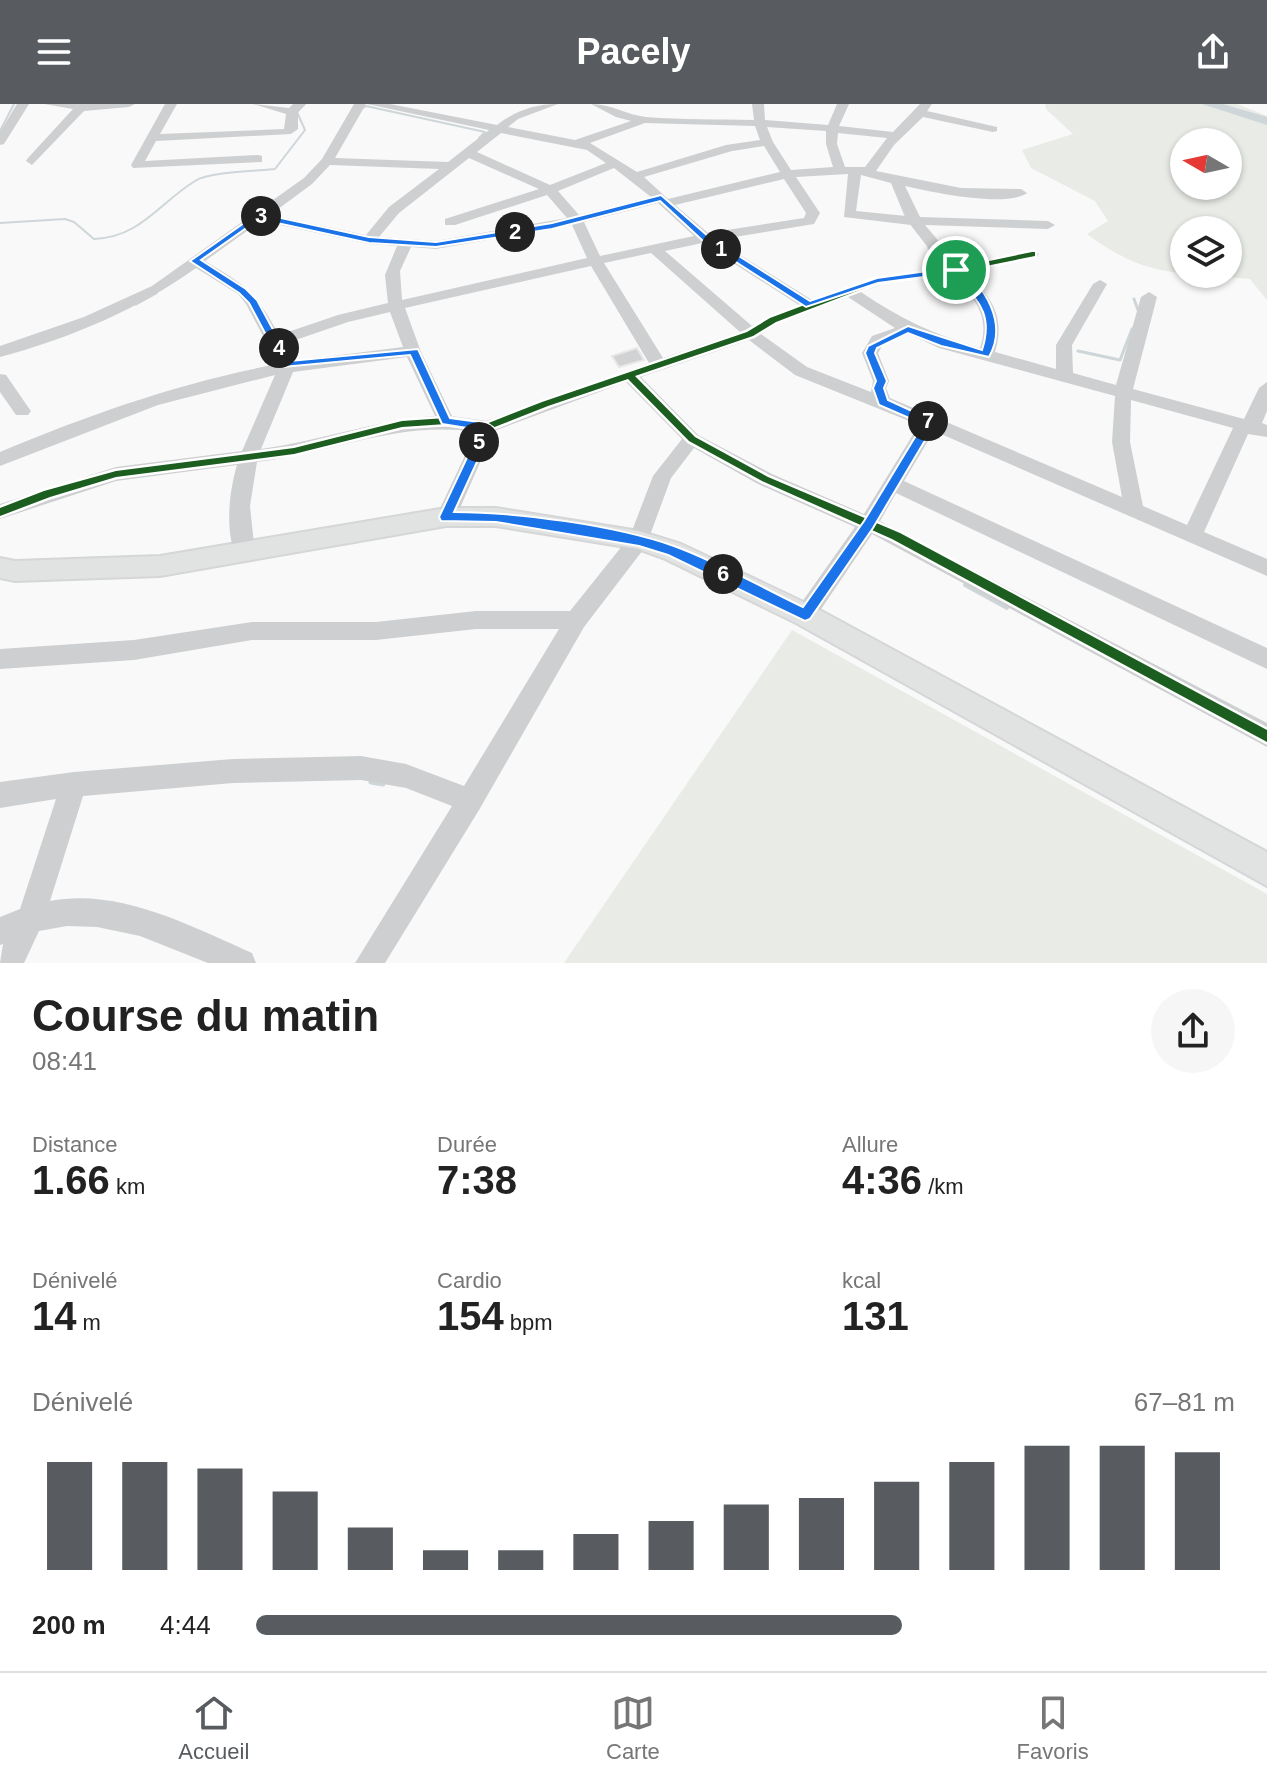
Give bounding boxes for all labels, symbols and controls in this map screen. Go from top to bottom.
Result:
icon: menu [32,30,76,74]
icon: share [1191,30,1235,74]
text: Pacely [576,31,691,72]
north arrow [1170,128,1242,200]
map controls [1170,128,1242,288]
pin: 3 [241,196,281,236]
text: 3 [255,203,267,228]
pin: 2 [495,212,535,252]
button: layers [1170,216,1242,288]
text: 2 [509,219,521,244]
pin: 1 [701,229,741,269]
text: 1 [715,236,727,261]
pin [922,236,990,304]
icon: arrive [934,248,978,292]
pin: 4 [259,328,299,368]
text: 4 [273,335,285,360]
pin: 7 [908,401,948,441]
text: 7 [922,408,934,433]
pin: 5 [459,422,499,462]
text: 5 [473,429,485,454]
pin: 6 [703,554,743,594]
text: 6 [717,561,729,586]
button: share [1151,989,1235,1073]
text: Course du matin [32,991,379,1040]
text: 08:41 [32,1046,97,1076]
text: Distance [32,1132,118,1157]
text: Durée [437,1132,497,1157]
text: Allure [842,1132,898,1157]
text: 1.66 [32,1158,110,1202]
text: 7:38 [437,1158,517,1202]
text: 4:36 [842,1158,922,1202]
text: km [110,1174,145,1199]
text: /km [922,1174,964,1199]
text: Dénivelé [32,1268,118,1293]
text: Cardio [437,1268,502,1293]
text: kcal [842,1268,881,1293]
text: 14 [32,1294,77,1338]
text: 154 [437,1294,504,1338]
text: 131 [842,1294,909,1338]
text: m [77,1310,101,1335]
text: bpm [504,1310,553,1335]
text: Dénivelé [32,1387,133,1417]
text: 67–81 m [1134,1387,1235,1417]
text: 200 m [32,1610,106,1640]
text: 4:44 [160,1610,211,1640]
tab: Accueil [178,1691,249,1765]
tab: Carte [606,1691,660,1765]
tab: Favoris [1017,1691,1089,1765]

